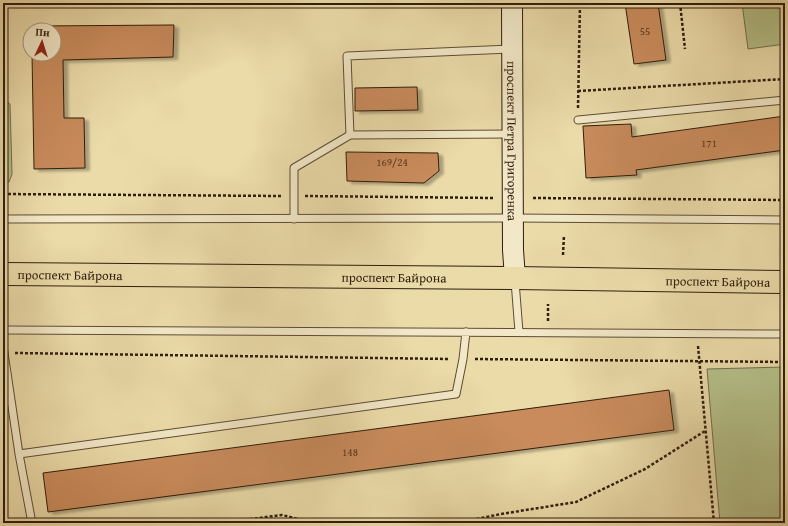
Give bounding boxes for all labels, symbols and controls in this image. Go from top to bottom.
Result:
north arrow [22,22,62,62]
house number: 55 [640,23,650,39]
text: Пн [35,24,51,41]
street label: проспект Петра Григоренка [503,61,522,222]
house number: 171 [701,135,717,151]
house number: 169/24 [376,154,408,170]
street label: проспект Байрона [17,265,123,284]
street label: проспект Байрона [341,267,447,287]
street label: проспект Байрона [665,271,771,291]
house number: 148 [342,444,358,460]

